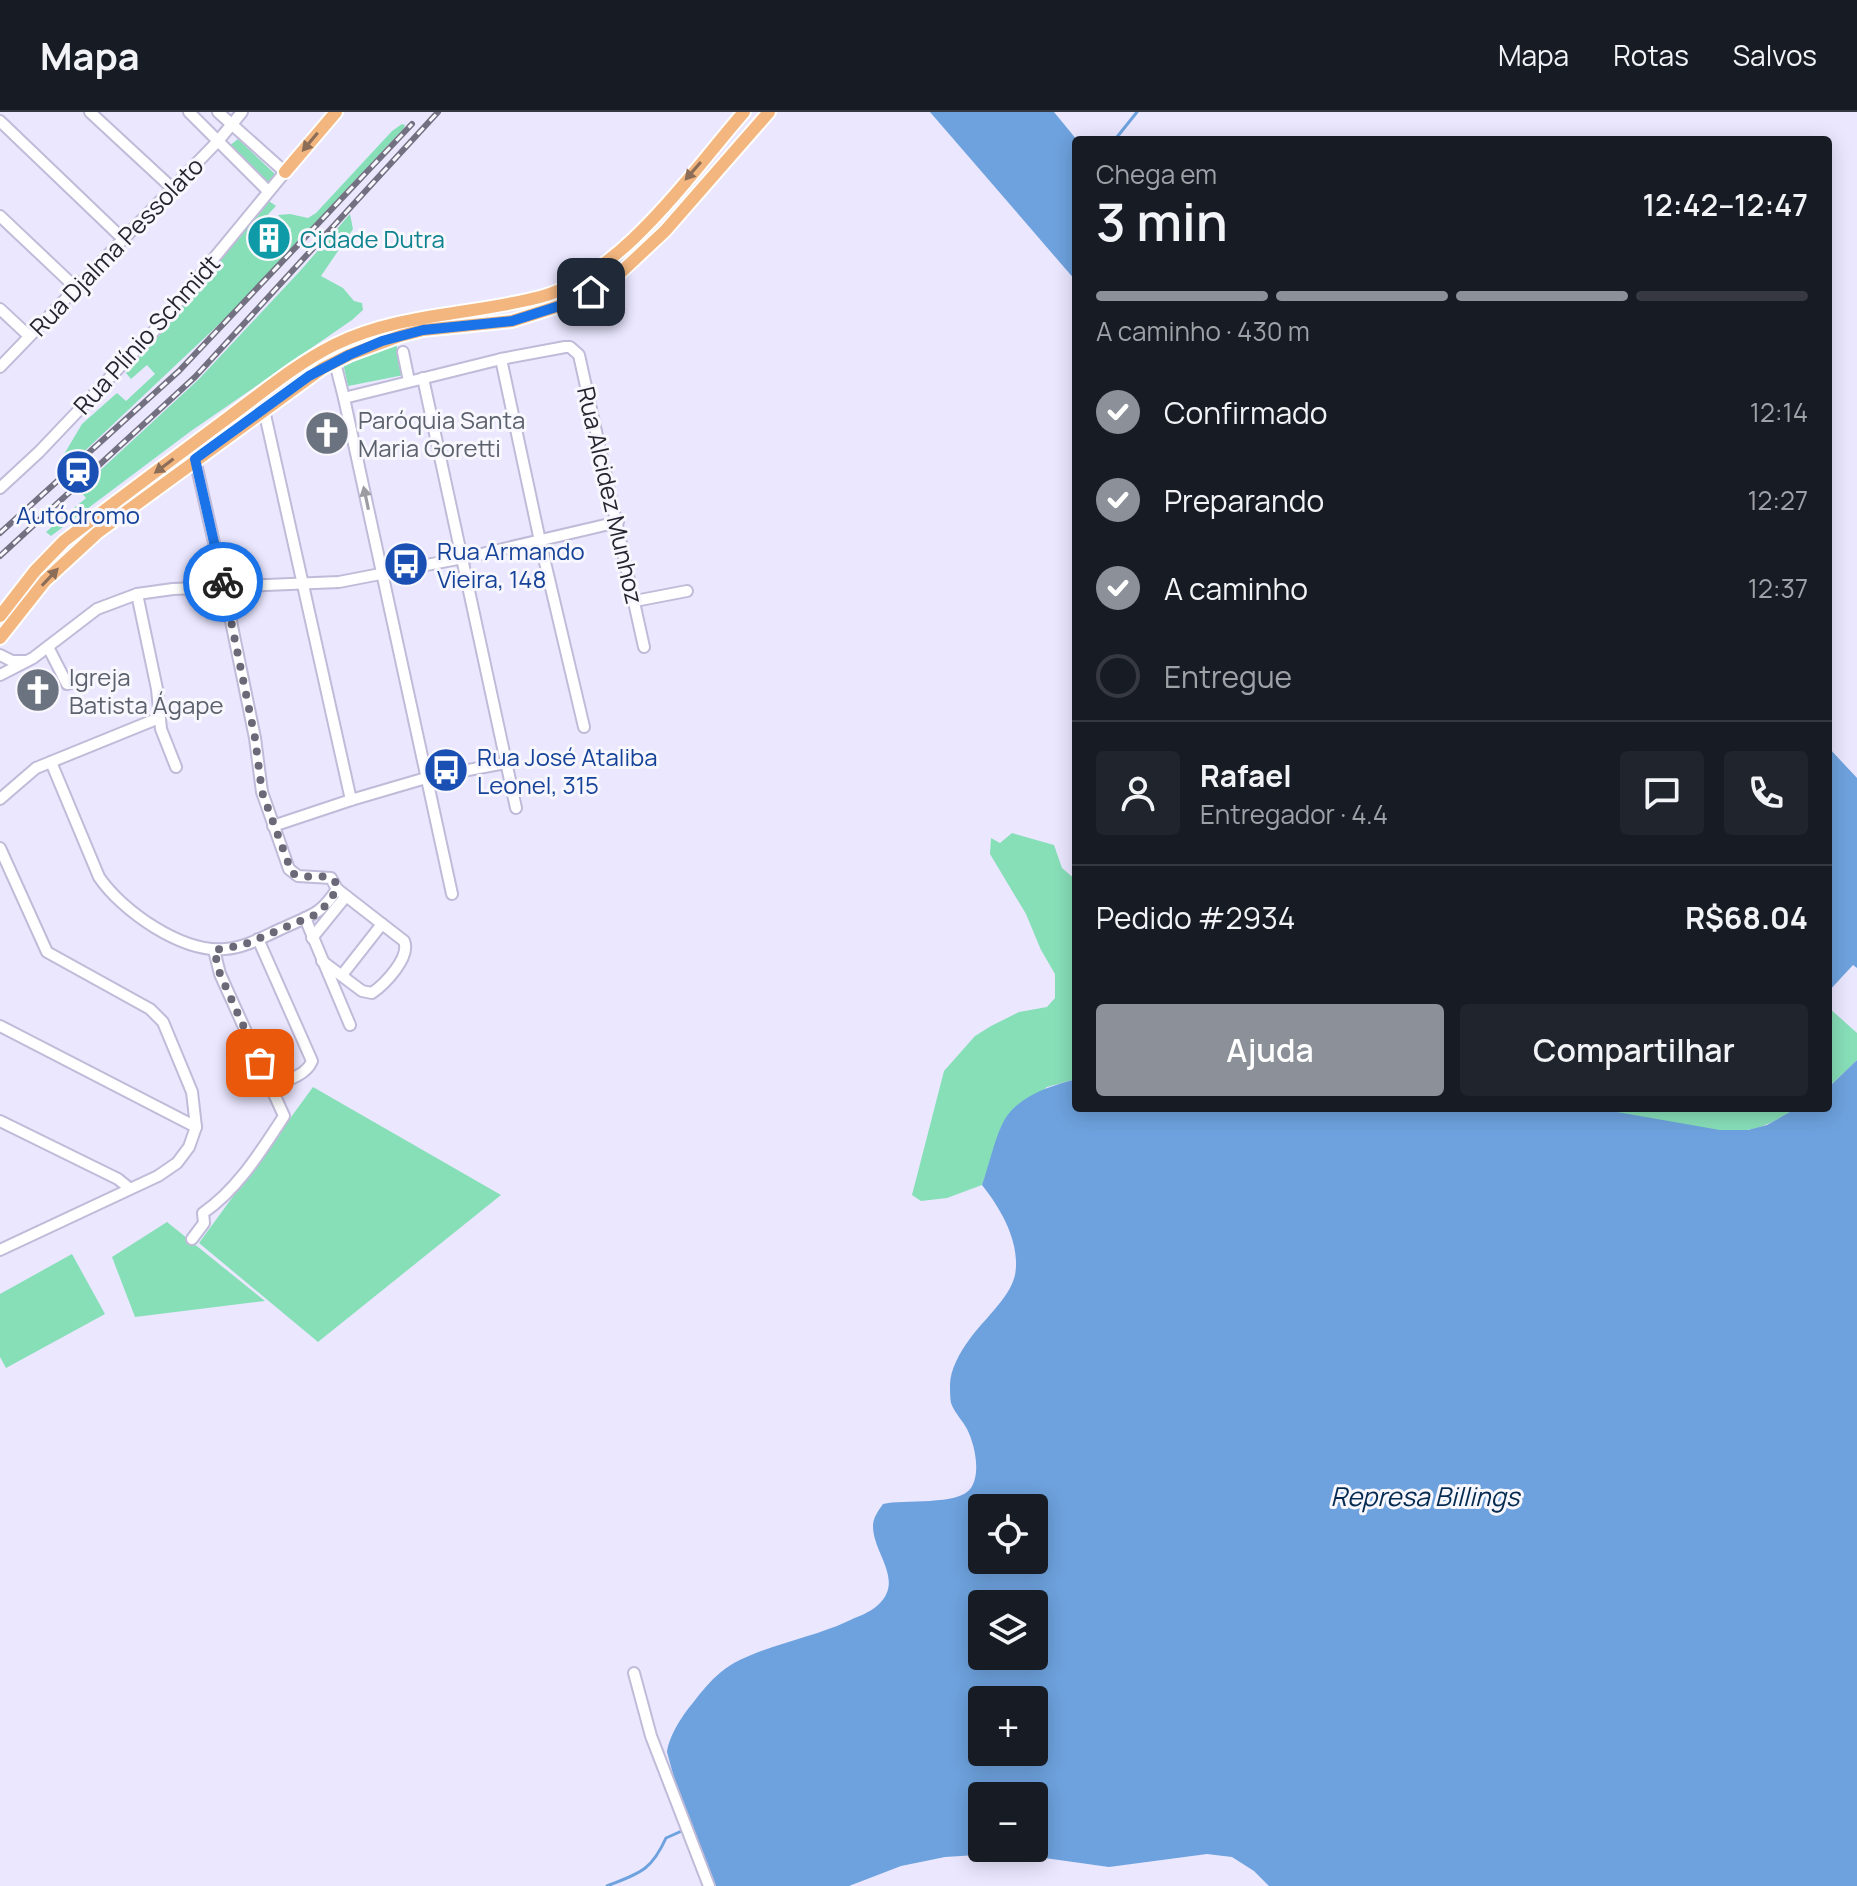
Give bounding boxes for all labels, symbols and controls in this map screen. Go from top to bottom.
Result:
text: Mapa [40,29,140,81]
text: Mapa [1498,36,1569,74]
text: Rotas [1613,36,1689,74]
text: Salvos [1733,36,1817,74]
one-way arrow [302,132,319,152]
street label: Rua Djalma Pessolato [22,149,210,343]
text: Chega em [1096,156,1217,192]
one-way arrow [685,161,702,181]
text: 12:42–12:47 [1642,184,1808,225]
text: 3 min [1096,186,1228,257]
building icon: Cidade Dutra [245,214,293,262]
place label: Cidade Dutra [300,222,445,255]
street label: Rua Plínio Schmidt [65,247,227,421]
pin [557,258,625,326]
icon: home [569,270,613,314]
text: A caminho · 430 m [1096,313,1310,349]
street label: Rua Alcidez Munhoz [570,383,652,607]
icon: check [1096,390,1140,434]
text: Confirmado [1164,392,1328,433]
text: 12:14 [1750,394,1808,430]
place label: Paróquia Santa Maria Goretti [358,403,525,464]
church icon: Paróquia Santa Maria Goretti [303,409,351,457]
station icon: Autódromo [54,448,102,496]
one-way arrow [153,458,175,474]
icon: check [1096,478,1140,522]
text: Preparando [1164,480,1324,521]
text: 12:27 [1747,482,1808,518]
one-way arrow [359,486,372,511]
place label: Autódromo [16,498,140,531]
place label: Rua Armando Vieira, 148 [437,534,585,595]
bus stop icon: Rua Armando Vieira, 148 [382,540,430,588]
courier [183,542,263,622]
icon: bike [201,560,245,604]
icon: check [1096,566,1140,610]
one-way arrow [40,568,58,587]
text: A caminho [1164,568,1308,609]
text: 12:37 [1748,570,1808,606]
text: Entregue [1164,656,1292,697]
place label: Igreja Batista Ágape [69,660,224,721]
church icon: Igreja Batista Ágape [14,666,62,714]
place label: Rua José Ataliba Leonel, 315 [477,740,658,801]
bus stop icon: Rua José Ataliba Leonel, 315 [422,746,470,794]
button: person [1096,751,1180,835]
button: chat [1620,751,1704,835]
button: phone [1724,751,1808,835]
text: Rafael [1200,755,1292,796]
text: Entregador · 4.4 [1200,796,1388,832]
text: Pedido #2934 [1096,897,1295,938]
text: R$68.04 [1685,897,1808,938]
button: Ajuda [1096,1004,1444,1096]
button: Compartilhar [1460,1004,1808,1096]
pin [226,1029,294,1097]
icon: bag [238,1041,282,1085]
water label: Represa Billings [1331,1478,1522,1514]
map controls [968,1494,1048,1862]
button: locate [968,1494,1048,1574]
button: layers [968,1590,1048,1670]
button: + [968,1686,1048,1766]
button: − [968,1782,1048,1862]

